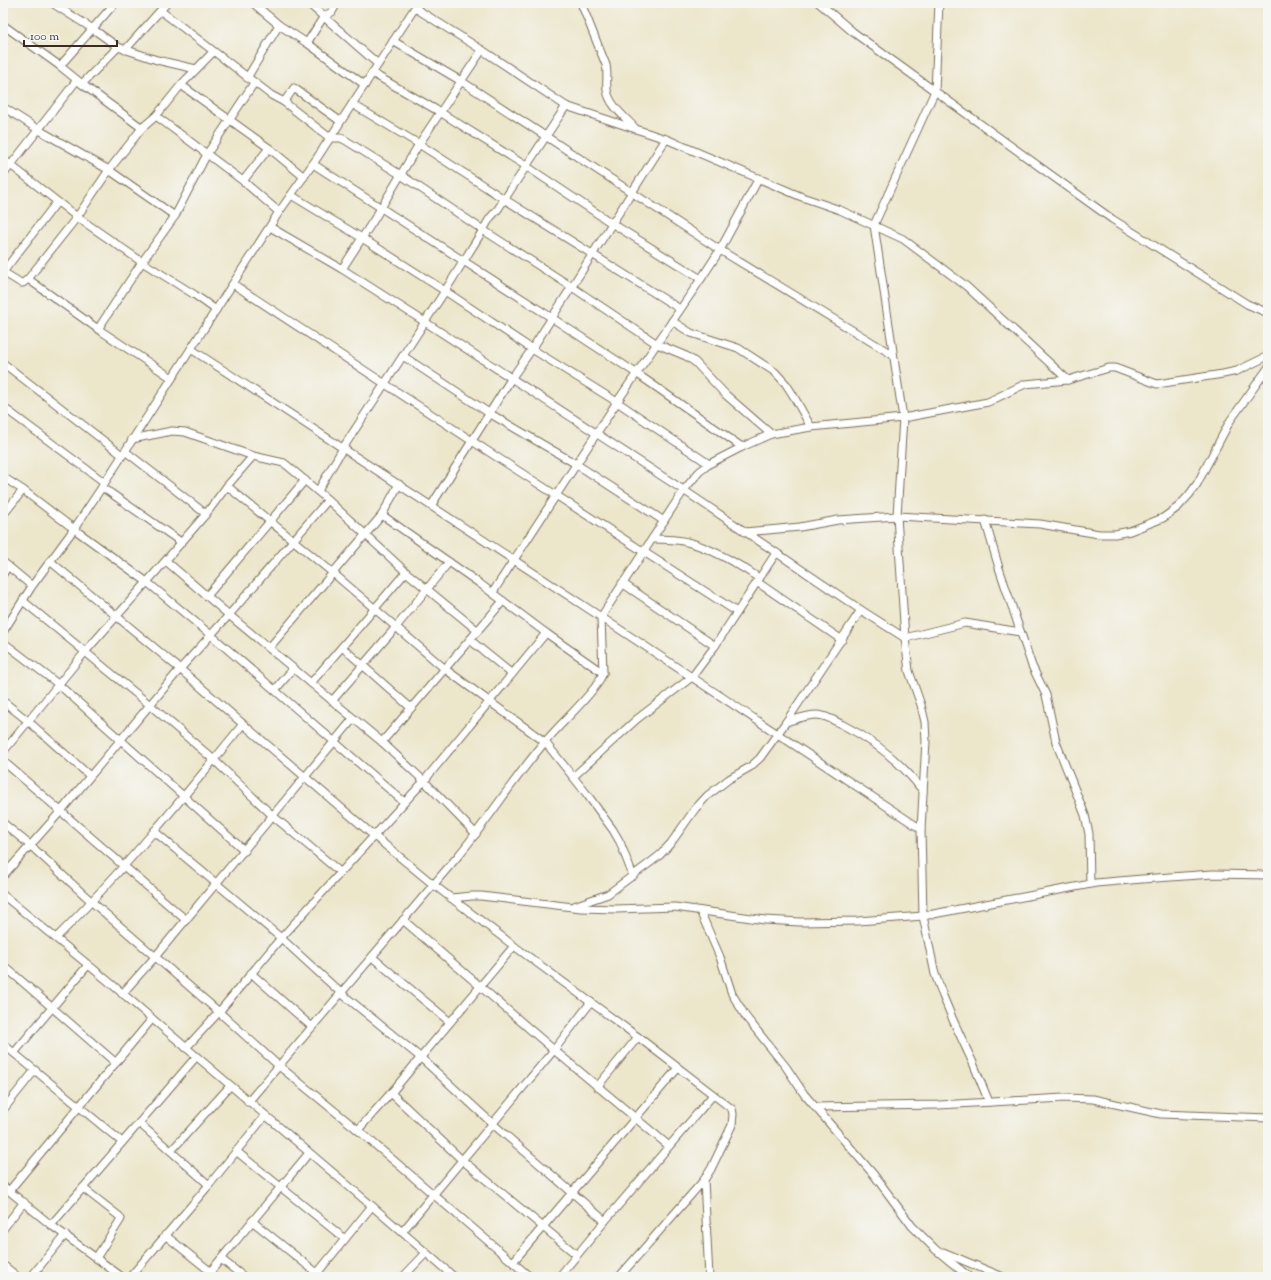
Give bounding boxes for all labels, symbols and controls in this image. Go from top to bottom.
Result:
scale bar [24,22,117,48]
text: 100 m [30,28,59,46]

